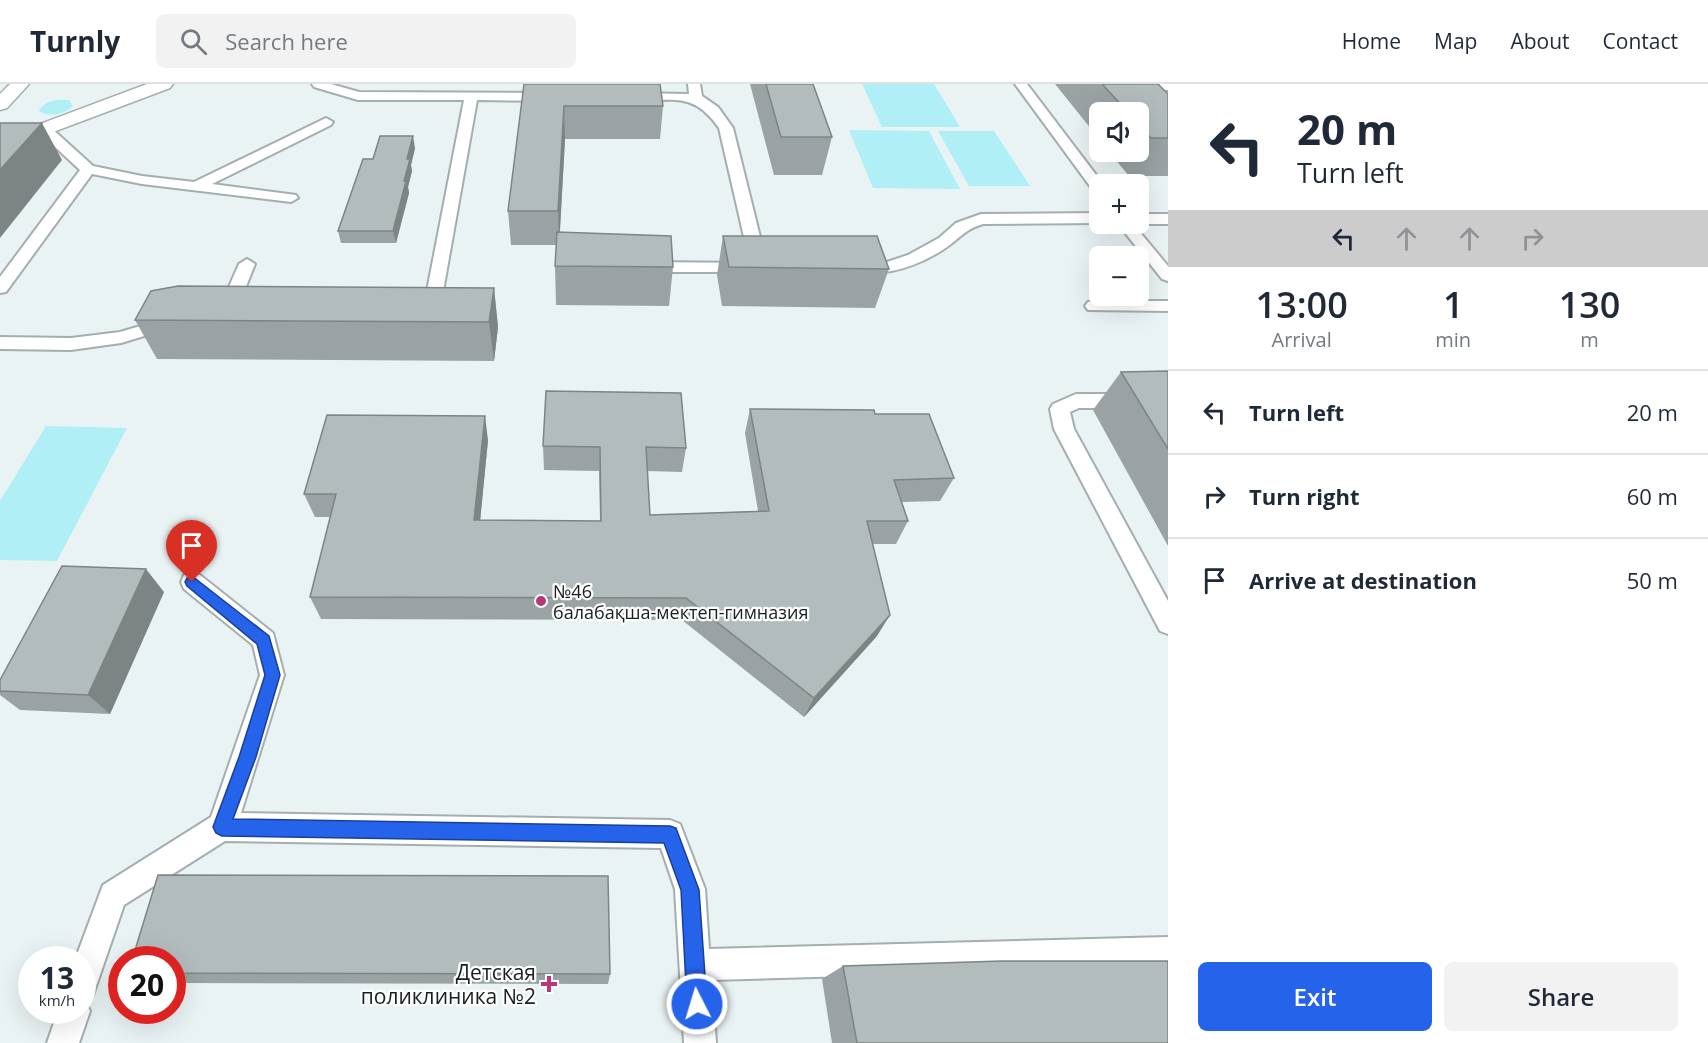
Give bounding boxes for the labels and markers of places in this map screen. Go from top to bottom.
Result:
pin [166,520,217,582]
place label: №46 балабақша-мектеп-гимназия [553,579,808,624]
marker: №46 балабақша-мектеп-гимназия [534,594,548,608]
place label: Детская поликлиника №2 [361,958,536,1010]
marker: Детская поликлиника №2 [540,975,558,993]

